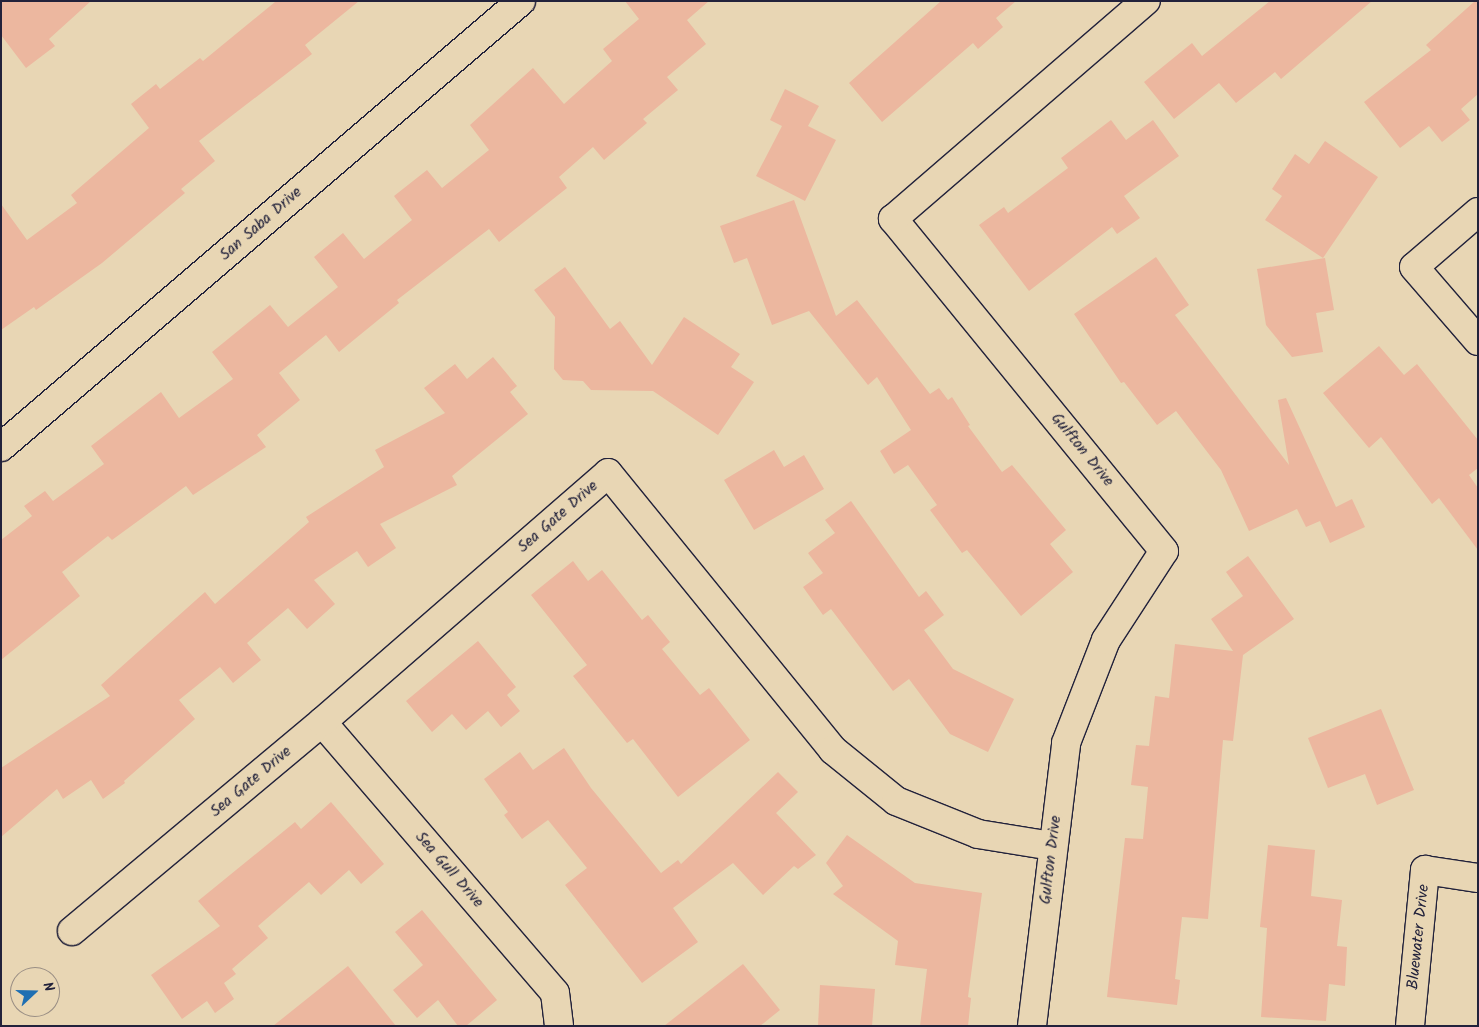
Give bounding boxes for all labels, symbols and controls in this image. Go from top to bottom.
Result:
street label: San Saba Drive [216,183,306,265]
street label: Gulfton Drive [1046,409,1118,491]
street label: Sea Gate Drive [514,477,602,557]
street label: Sea Gate Drive [206,742,296,822]
street label: Gulfton Drive [1036,815,1066,905]
street label: Sea Gull Drive [411,828,487,912]
street label: Bluewater Drive [1404,883,1434,991]
north arrow [10,967,60,1017]
text: N [36,979,60,995]

